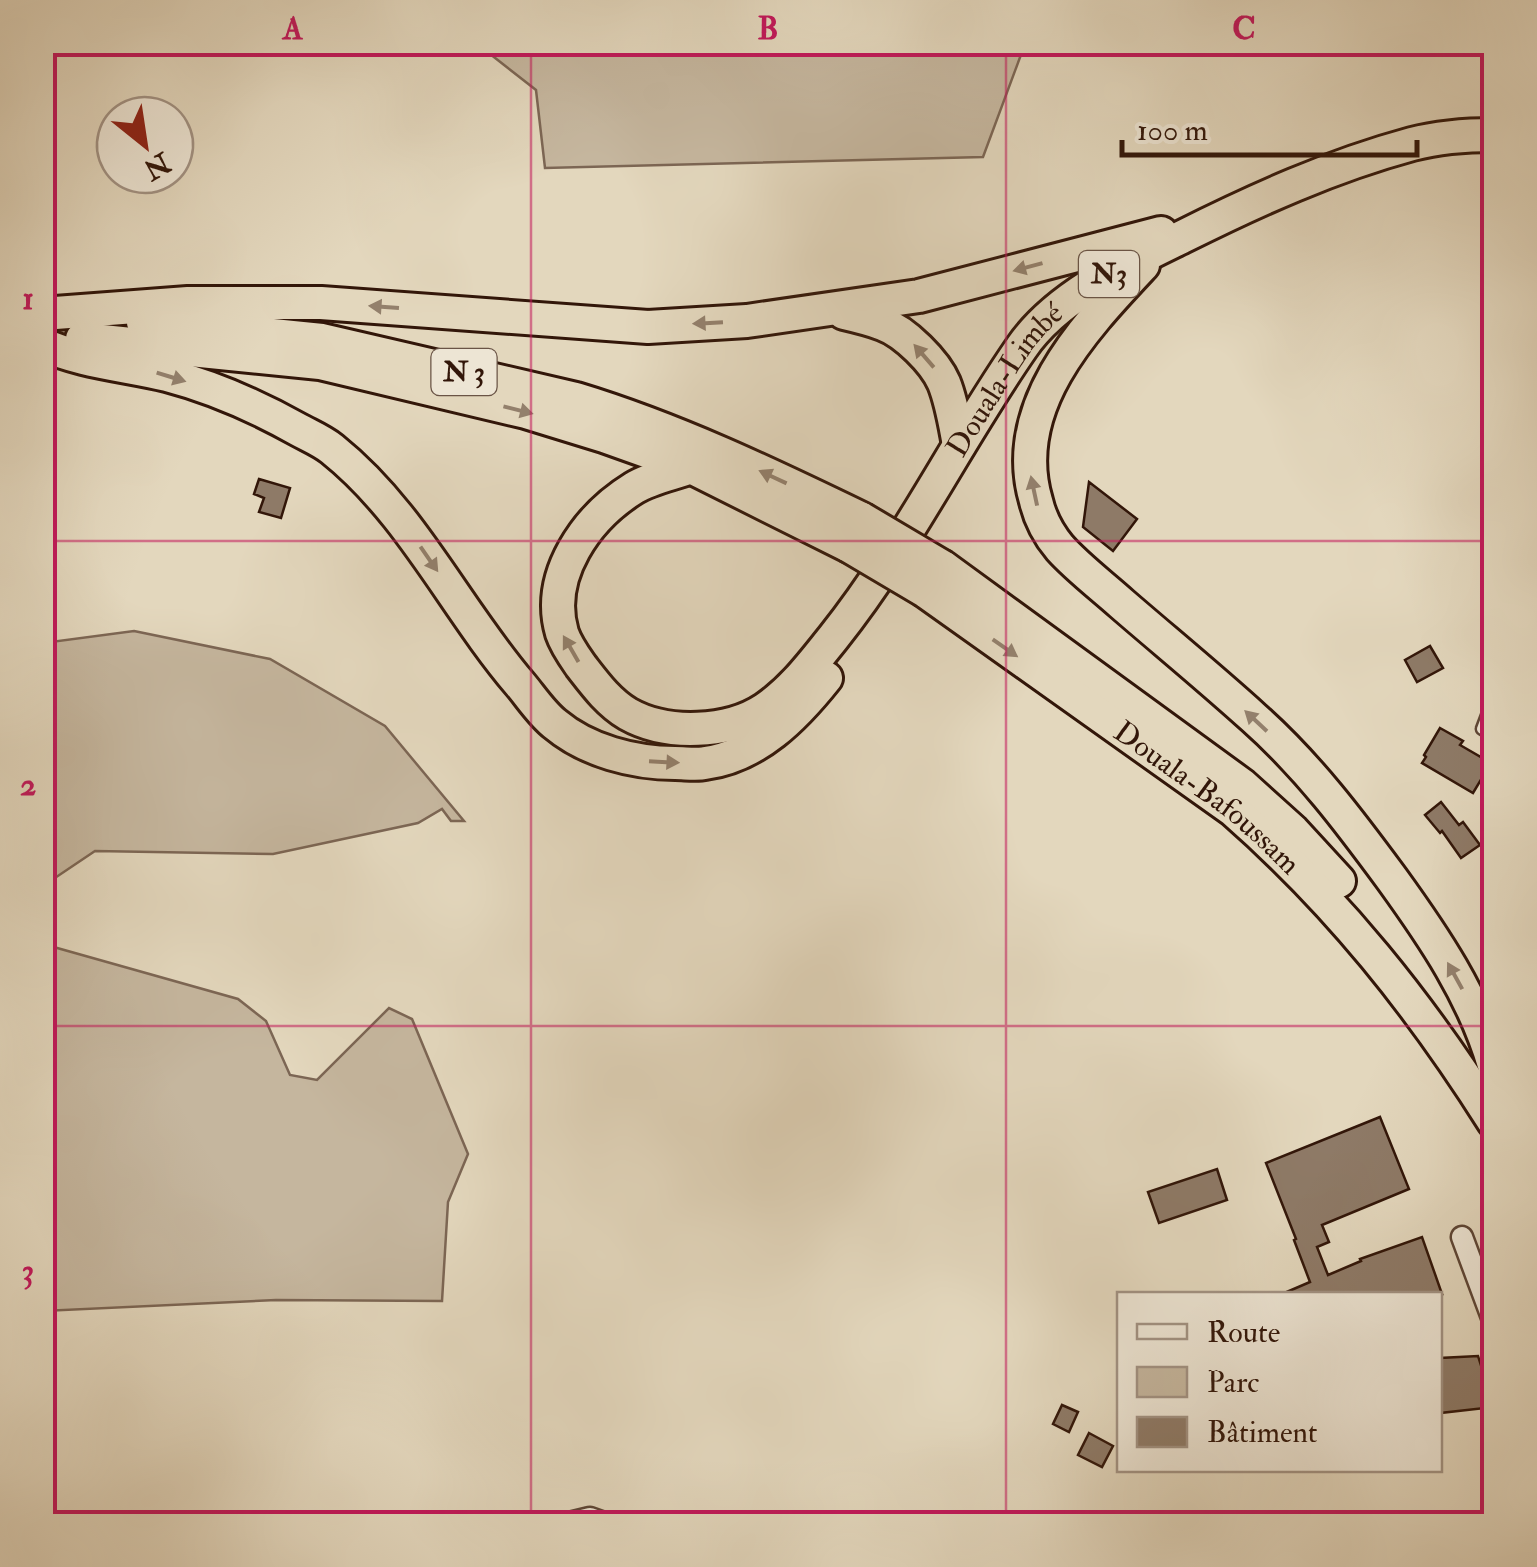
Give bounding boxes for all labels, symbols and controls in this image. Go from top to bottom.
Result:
text: A [281,9,304,49]
text: B [758,9,778,49]
text: C [1232,9,1256,49]
north arrow [95,95,195,195]
scale bar [1122,95,1417,157]
text: 100 m [1137,112,1208,149]
text: N [136,143,177,187]
road number: N3 [1079,251,1139,297]
one-way arrow [1012,260,1043,276]
text: 1 [22,279,34,319]
street label: Douala-Limbé [938,294,1071,464]
one-way arrow [368,299,400,315]
one-way arrow [692,315,724,331]
one-way arrow [913,344,935,369]
road number: N 3 [432,349,496,395]
one-way arrow [156,370,186,385]
one-way arrow [503,403,534,419]
one-way arrow [759,469,788,485]
one-way arrow [1026,475,1042,506]
one-way arrow [419,546,438,572]
one-way arrow [563,635,581,663]
one-way arrow [991,638,1018,657]
one-way arrow [1244,710,1268,733]
street label: Douala-Bafoussam [1107,713,1309,882]
one-way arrow [648,754,680,770]
text: 2 [20,765,36,805]
one-way arrow [1447,962,1465,990]
text: 3 [22,1251,34,1291]
legend [1117,1292,1442,1472]
text: Route [1207,1314,1280,1351]
text: Parc [1207,1364,1259,1401]
text: Bâtiment [1207,1414,1318,1451]

